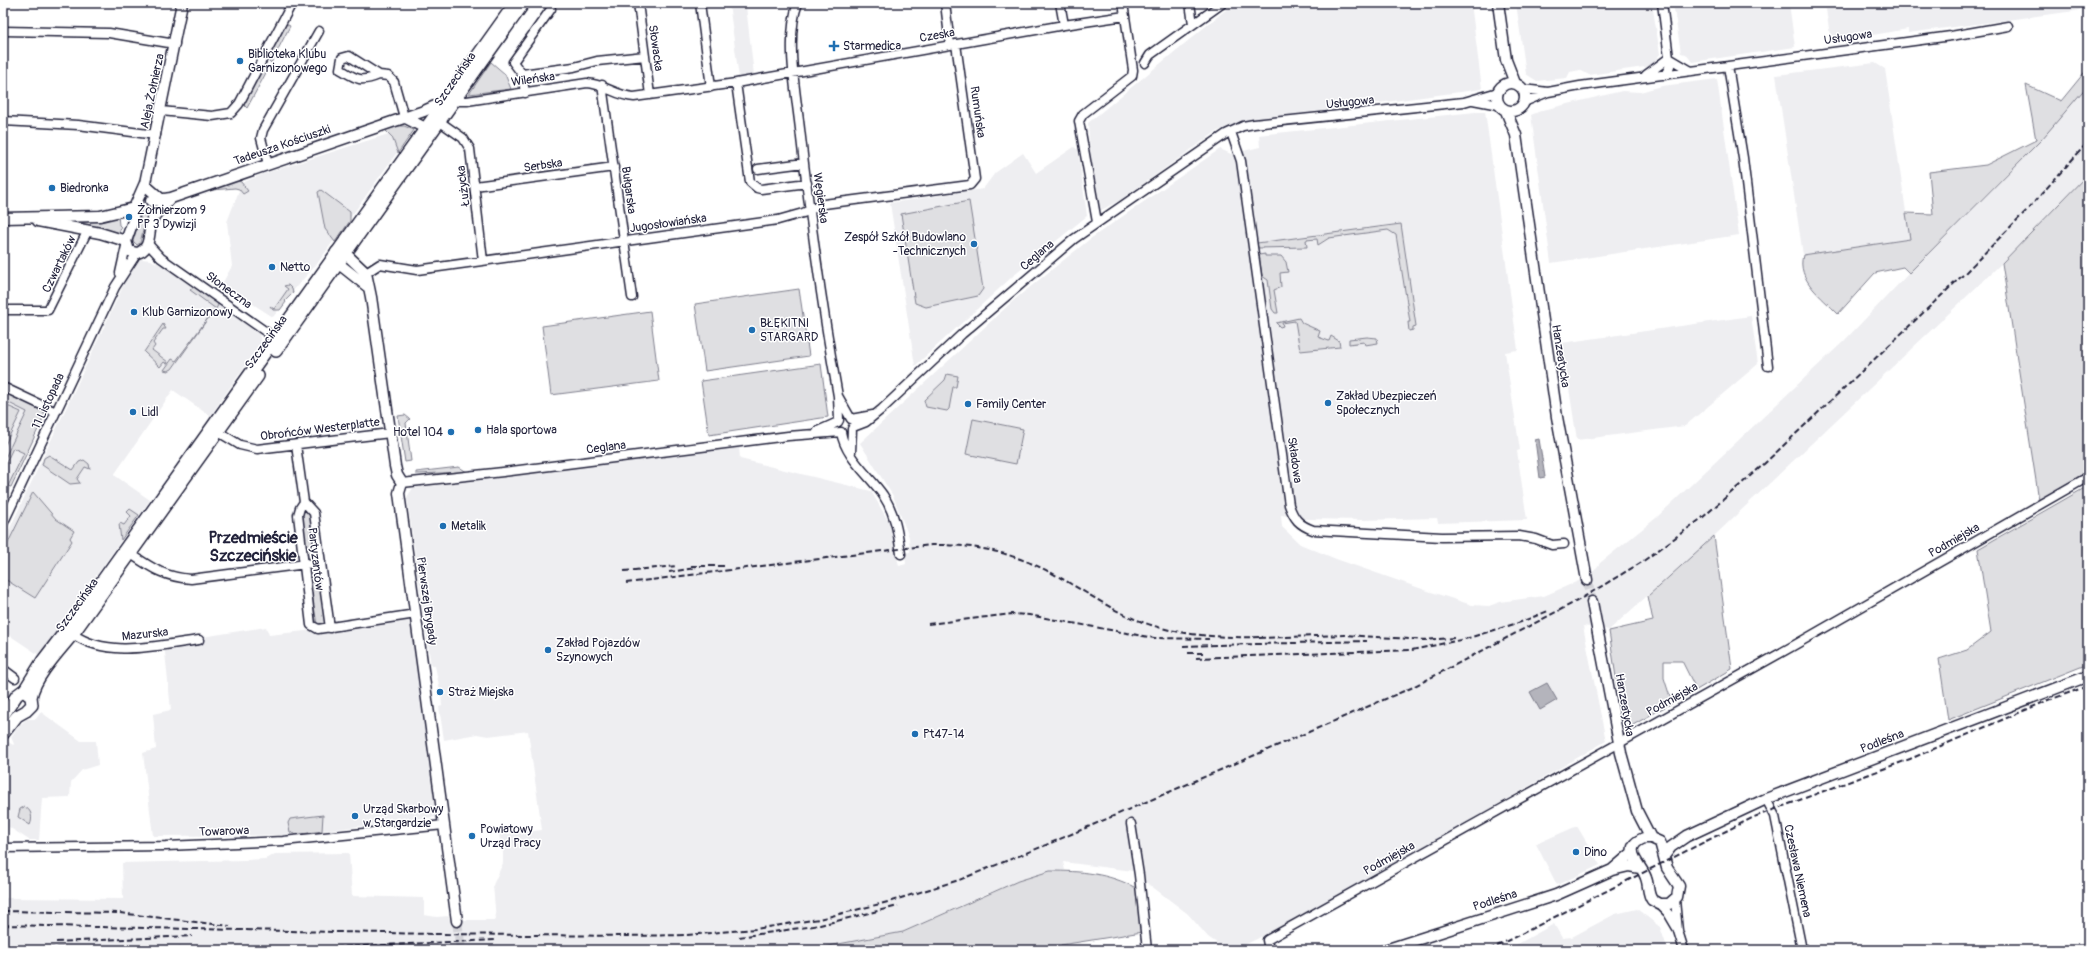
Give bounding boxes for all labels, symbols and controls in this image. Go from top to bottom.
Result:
street label: Słowacka [645,24,666,73]
street label: Czeska [918,25,956,46]
street label: Usługowa [1823,27,1873,48]
place label: Starmedica [843,39,901,54]
marker: Starmedica [828,40,840,52]
place label: Biblioteka Klubu Garnizonowego [248,47,328,76]
street label: Szczecińska [431,49,480,109]
street label: Aleja Żołnierza [136,52,168,130]
marker: Biblioteka Klubu Garnizonowego [235,56,245,66]
street label: Wileńska [510,69,556,90]
street label: Rumuńska [966,85,989,139]
street label: Usługowa [1325,92,1375,112]
street label: Tadeusza Kościuszki [232,122,333,169]
street label: Serbska [523,155,564,176]
street label: Łużycka [454,164,474,208]
street label: Bułgarska [618,165,639,215]
street label: Węgierska [810,172,832,225]
place label: Biedronka [60,181,109,196]
marker: Biedronka [47,183,57,193]
place label: Żołnierzom 9 PP 3 Dywizji [137,202,206,232]
street label: Jugosłowiańska [629,211,708,236]
marker: Żołnierzom 9 PP 3 Dywizji [124,212,134,222]
place label: Zespół Szkół Budowlano -Technicznych [844,230,967,259]
street label: Czwartaków [39,233,80,295]
street label: Ceglana [1017,236,1058,274]
marker: Zespół Szkół Budowlano -Technicznych [969,239,979,249]
place label: Netto [280,260,311,275]
marker: Netto [267,262,277,272]
street label: Słoneczna [203,269,255,313]
place label: Klub Garnizonowy [142,305,233,320]
marker: Klub Garnizonowy [129,307,139,317]
street label: Szczecińska [242,312,291,372]
place label: BŁĘKITNI STARGARD [760,316,819,345]
street label: Hanzeatycka [1548,323,1573,389]
marker: BŁĘKITNI STARGARD [747,325,757,335]
street label: 11 Listopada [29,370,68,432]
place label: Zakład Ubezpieczeń Społecznych [1336,389,1437,418]
place label: Family Center [976,397,1047,412]
marker: Zakład Ubezpieczeń Społecznych [1323,398,1333,408]
marker: Family Center [963,399,973,409]
place label: Lidl [141,405,159,420]
marker: Lidl [128,407,138,417]
street label: Obrońców Westerplatte [260,415,381,444]
place label: Hala sportowa [486,423,557,438]
place label: Hotel 104 [393,425,443,440]
marker: Hala sportowa [473,425,483,435]
marker: Hotel 104 [446,427,456,437]
street label: Składowa [1284,436,1305,484]
street label: Ceglana [585,438,627,457]
place label: Metalik [451,519,486,534]
street label: Podmiejska [1926,520,1983,561]
marker: Metalik [438,521,448,531]
street label: Partyzantów [304,527,327,592]
district label: Przedmieście Szczecińskie [208,528,299,566]
street label: Pierwszej Brygady [413,556,440,646]
street label: Szczecińska [53,575,102,635]
street label: Mazurska [121,625,169,644]
place label: Zakład Pojazdów Szynowych [556,636,640,665]
marker: Zakład Pojazdów Szynowych [543,645,553,655]
street label: Hanzeatycka [1612,672,1637,738]
street label: Podmiejska [1644,679,1701,720]
place label: Straż Miejska [448,685,514,700]
marker: Straż Miejska [435,687,445,697]
street label: Podleśna [1858,726,1906,757]
place label: Pt47-14 [923,727,965,742]
marker: Pt47-14 [910,729,920,739]
place label: Urząd Skarbowy w Stargardzie [363,802,443,831]
marker: Urząd Skarbowy w Stargardzie [350,811,360,821]
place label: Powiatowy Urząd Pracy [480,822,541,851]
street label: Towarowa [199,823,250,840]
street label: Czesława Niemena [1780,823,1815,919]
marker: Powiatowy Urząd Pracy [467,831,477,841]
street label: Podmiejska [1361,838,1418,879]
place label: Dino [1584,845,1608,860]
marker: Dino [1571,847,1581,857]
street label: Podleśna [1471,886,1519,915]

